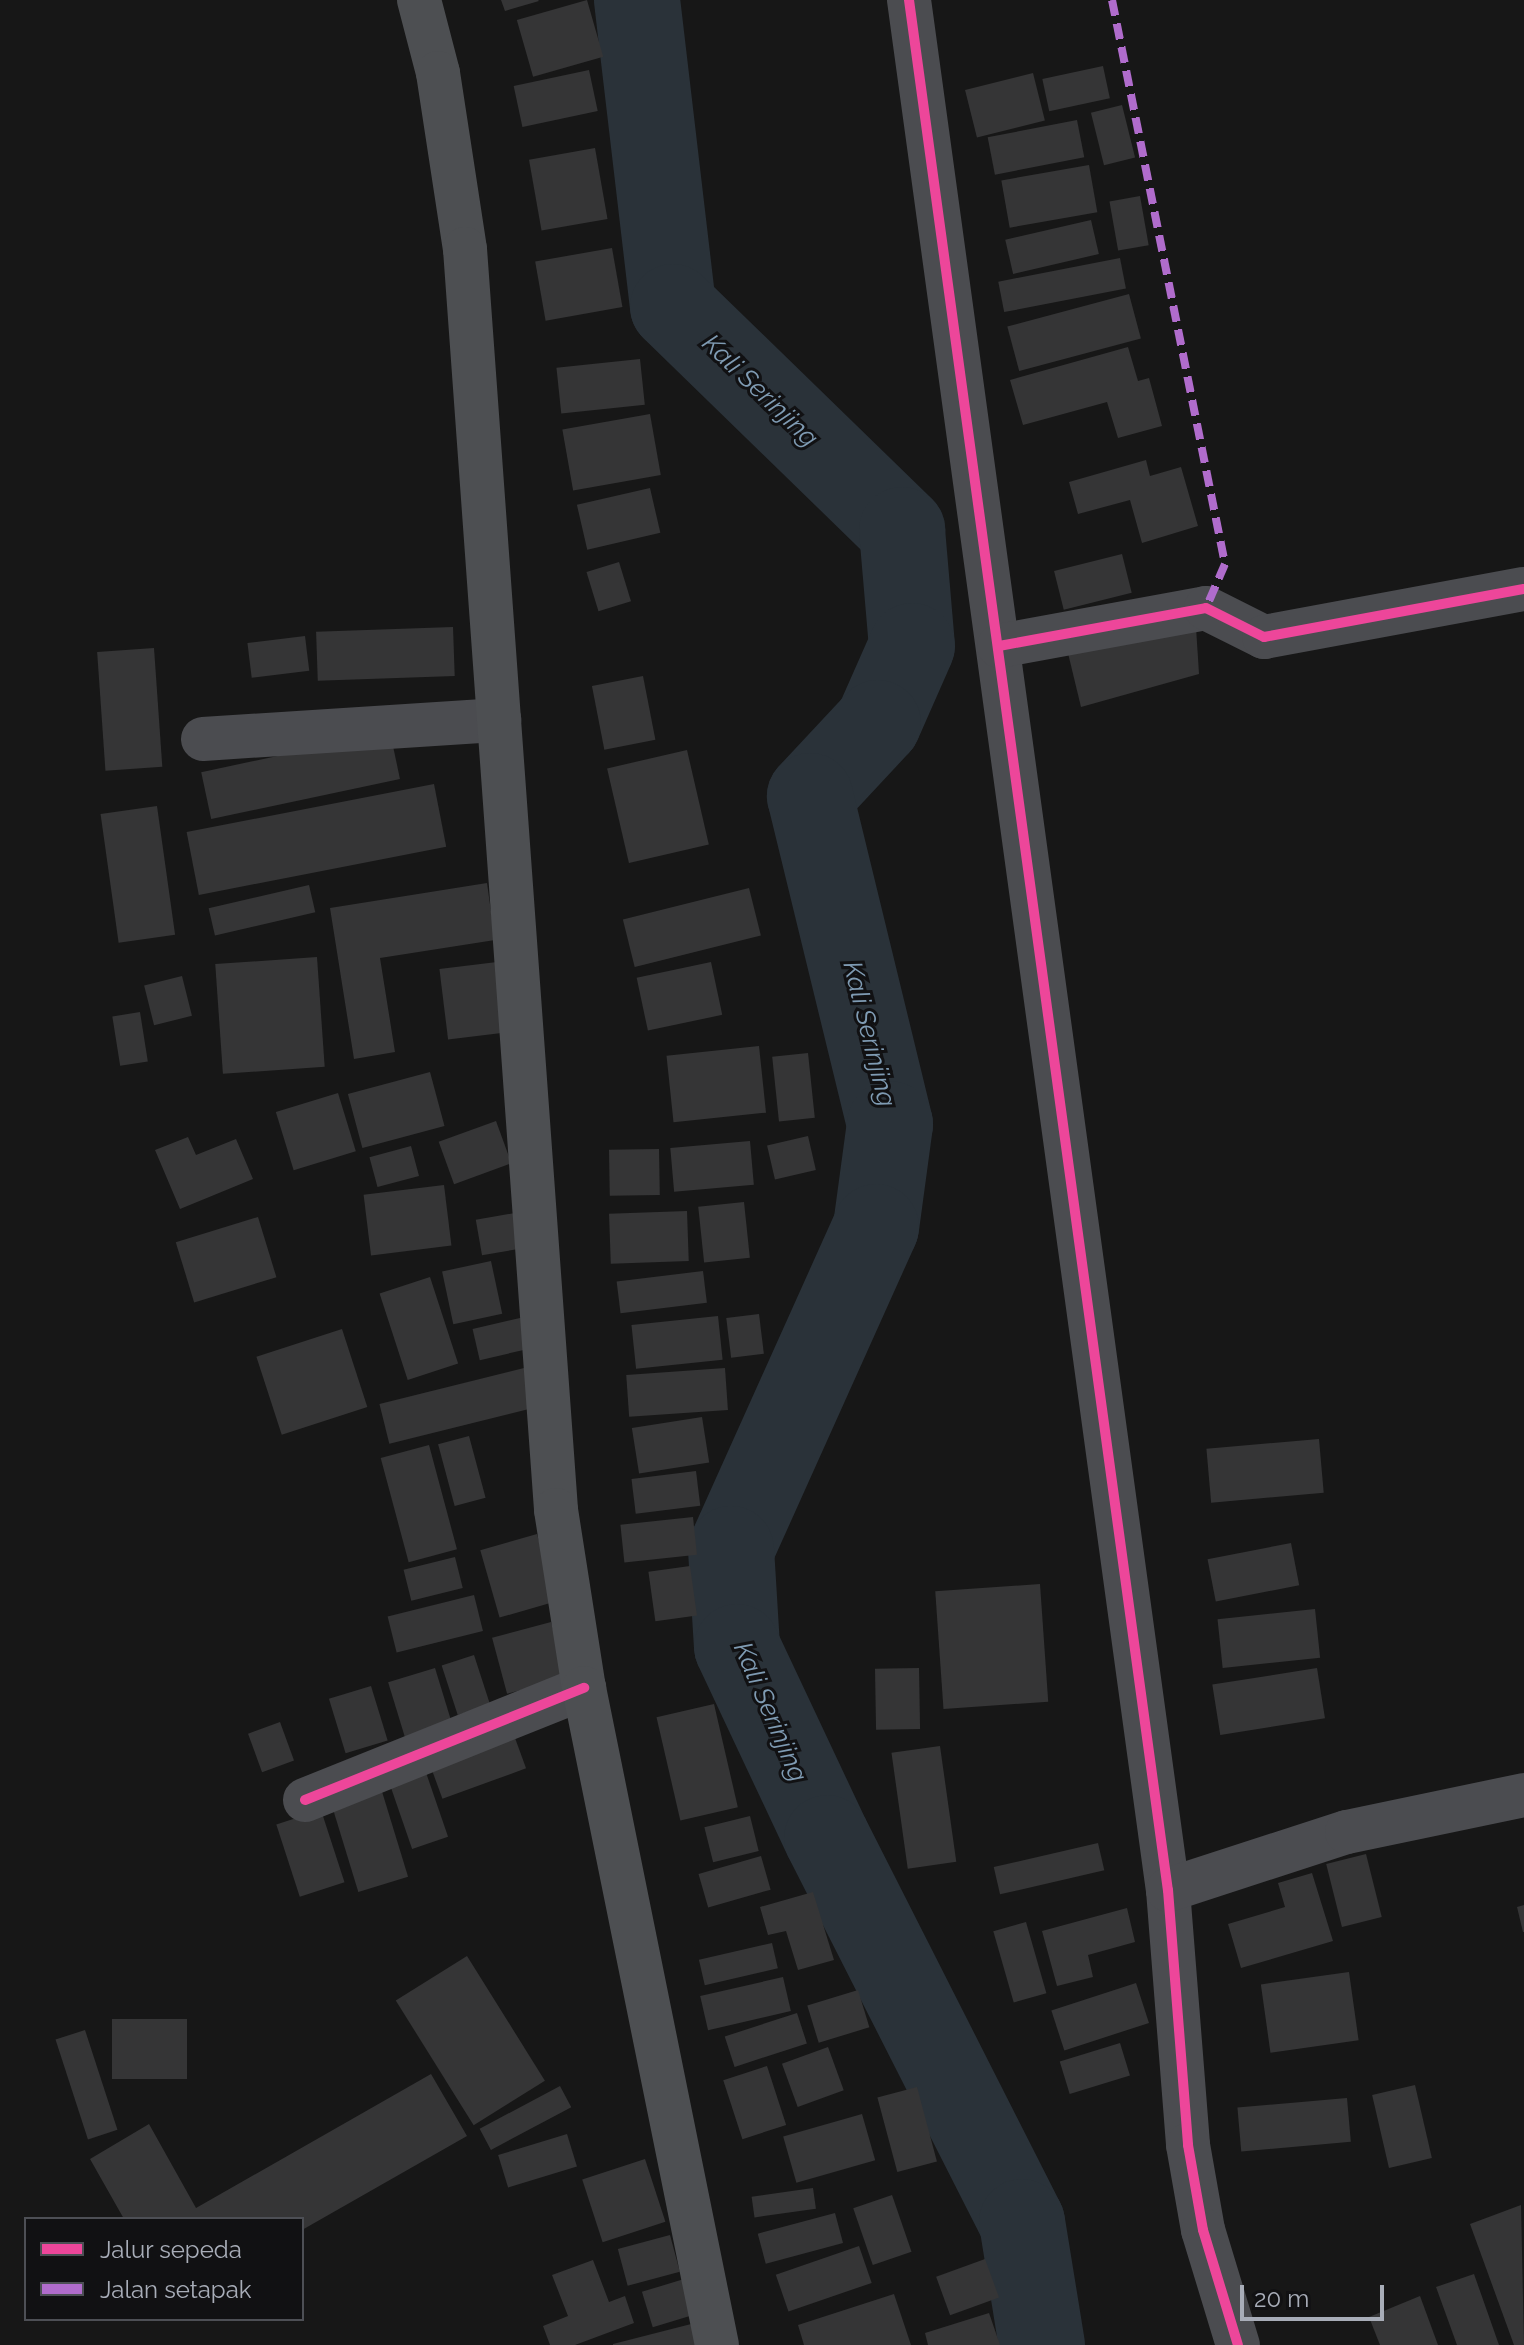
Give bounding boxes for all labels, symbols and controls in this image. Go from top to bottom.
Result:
water label: Kali Serinjing [696,328,824,454]
water label: Kali Serinjing [836,958,902,1110]
water label: Kali Serinjing [727,1637,813,1787]
legend [24,2217,304,2321]
text: Jalur sepeda [100,2235,242,2264]
scale bar [1244,2269,1388,2319]
text: Jalan setapak [100,2275,251,2304]
text: 20 m [1254,2284,1309,2313]

